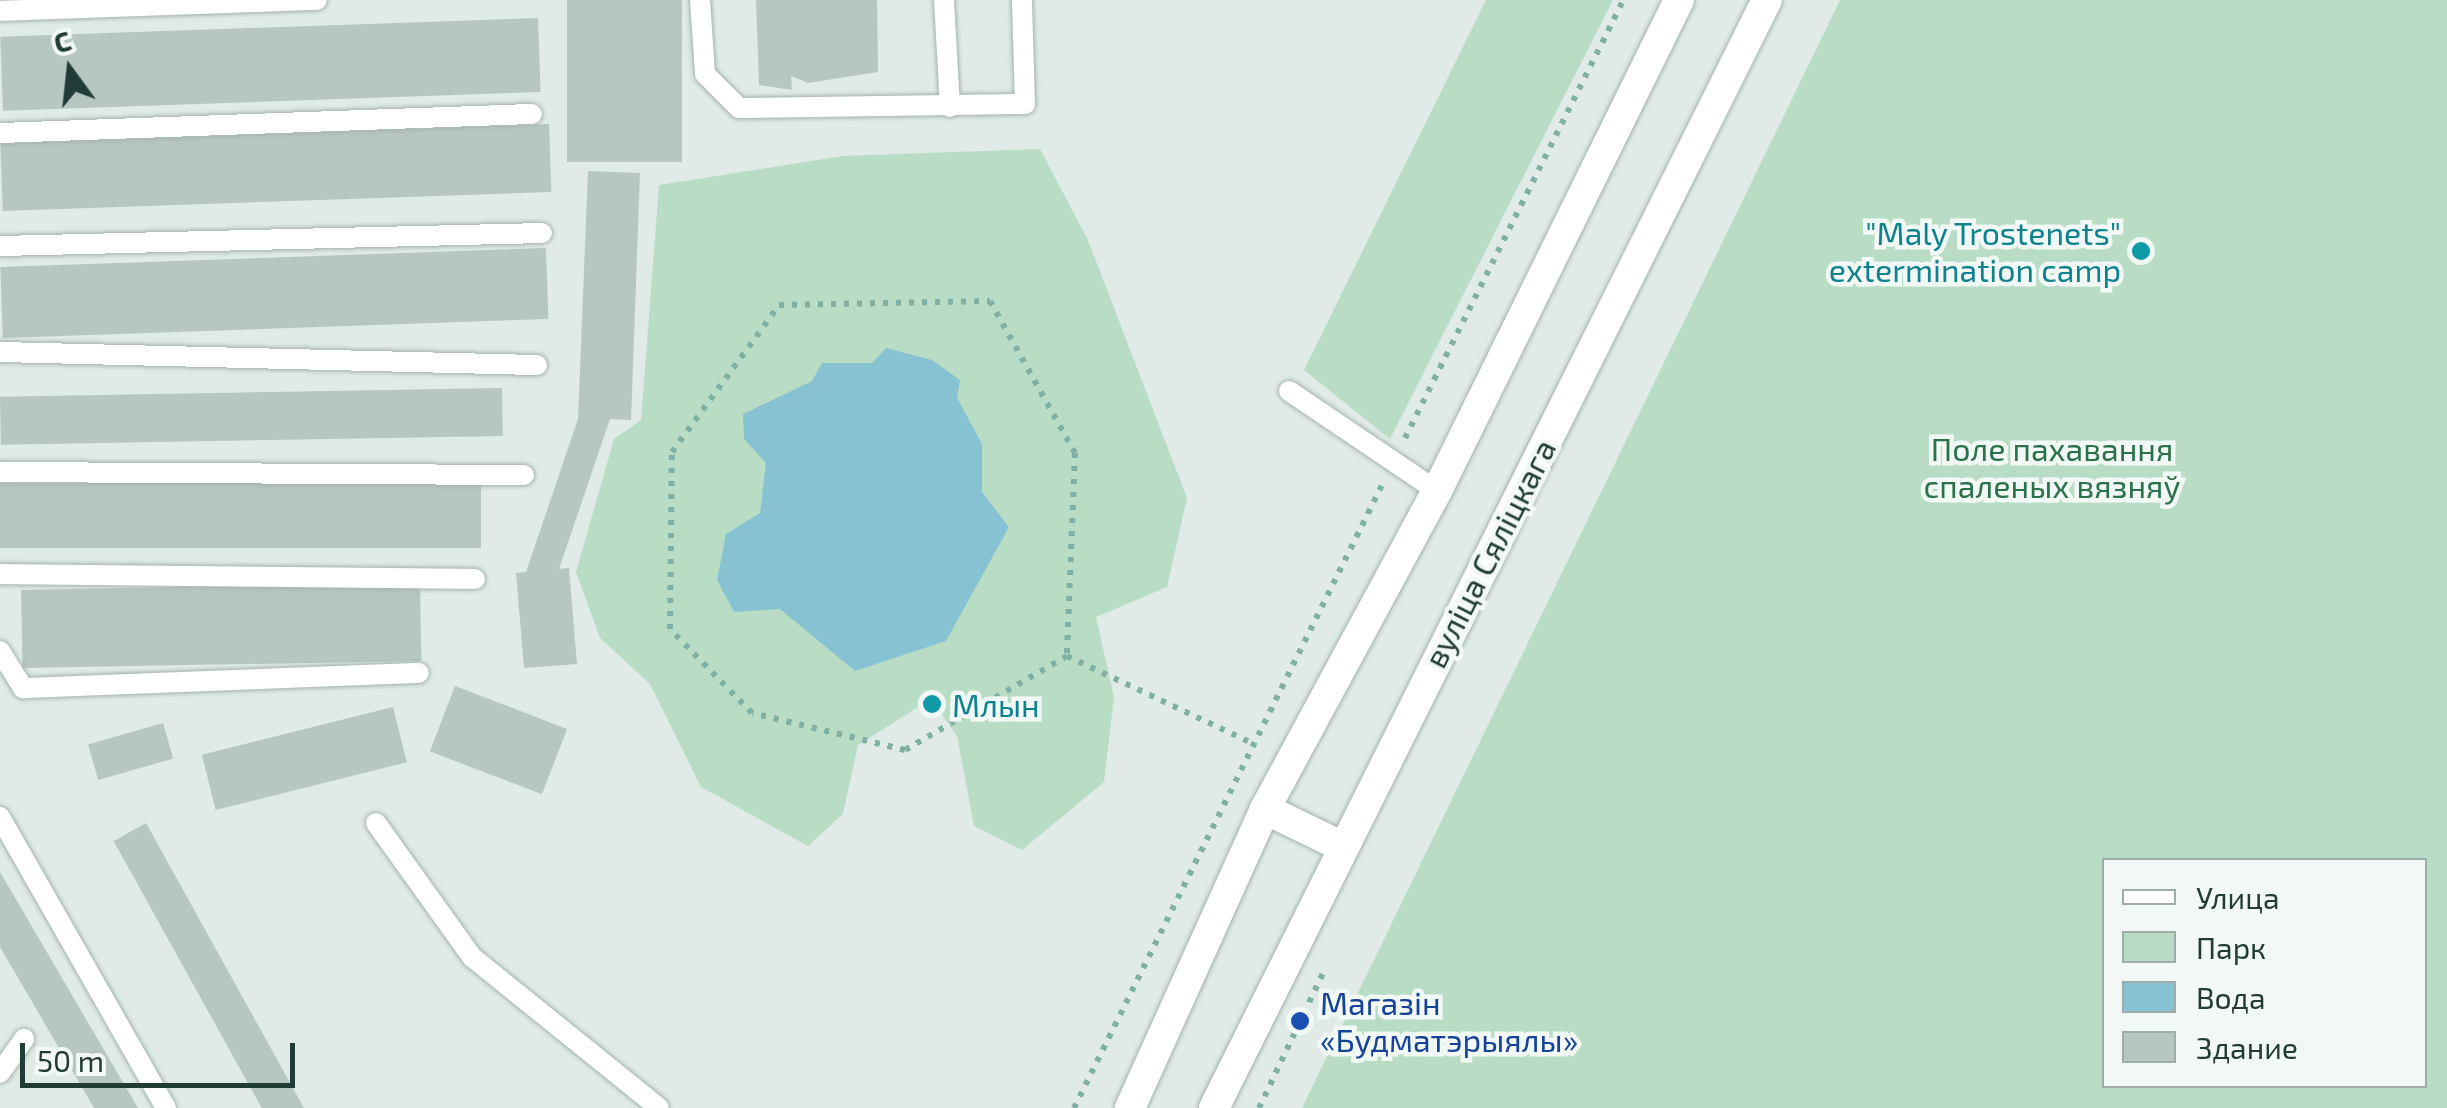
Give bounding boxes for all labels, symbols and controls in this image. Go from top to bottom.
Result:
north arrow [20,20,120,120]
text: С [50,22,75,60]
place label: "Maly Trostenets" extermination camp [1829,214,2121,289]
marker: "Maly Trostenets" extermination camp [2130,240,2152,262]
park label: Поле пахавання спаленых вязняў [1924,430,2180,505]
street label: вуліца Сяліцкага [1415,432,1563,674]
place label: Млын [952,685,1040,723]
marker: Млын [921,693,943,715]
legend [2102,858,2427,1088]
text: Улица [2196,879,2280,915]
text: Парк [2196,929,2266,965]
text: Вода [2196,979,2266,1015]
place label: Магазін «Будматэрыялы» [1320,984,1578,1059]
marker: Магазін «Будматэрыялы» [1289,1010,1311,1032]
scale bar [25,1023,300,1085]
text: Здание [2196,1029,2298,1065]
text: 50 m [37,1042,104,1078]

